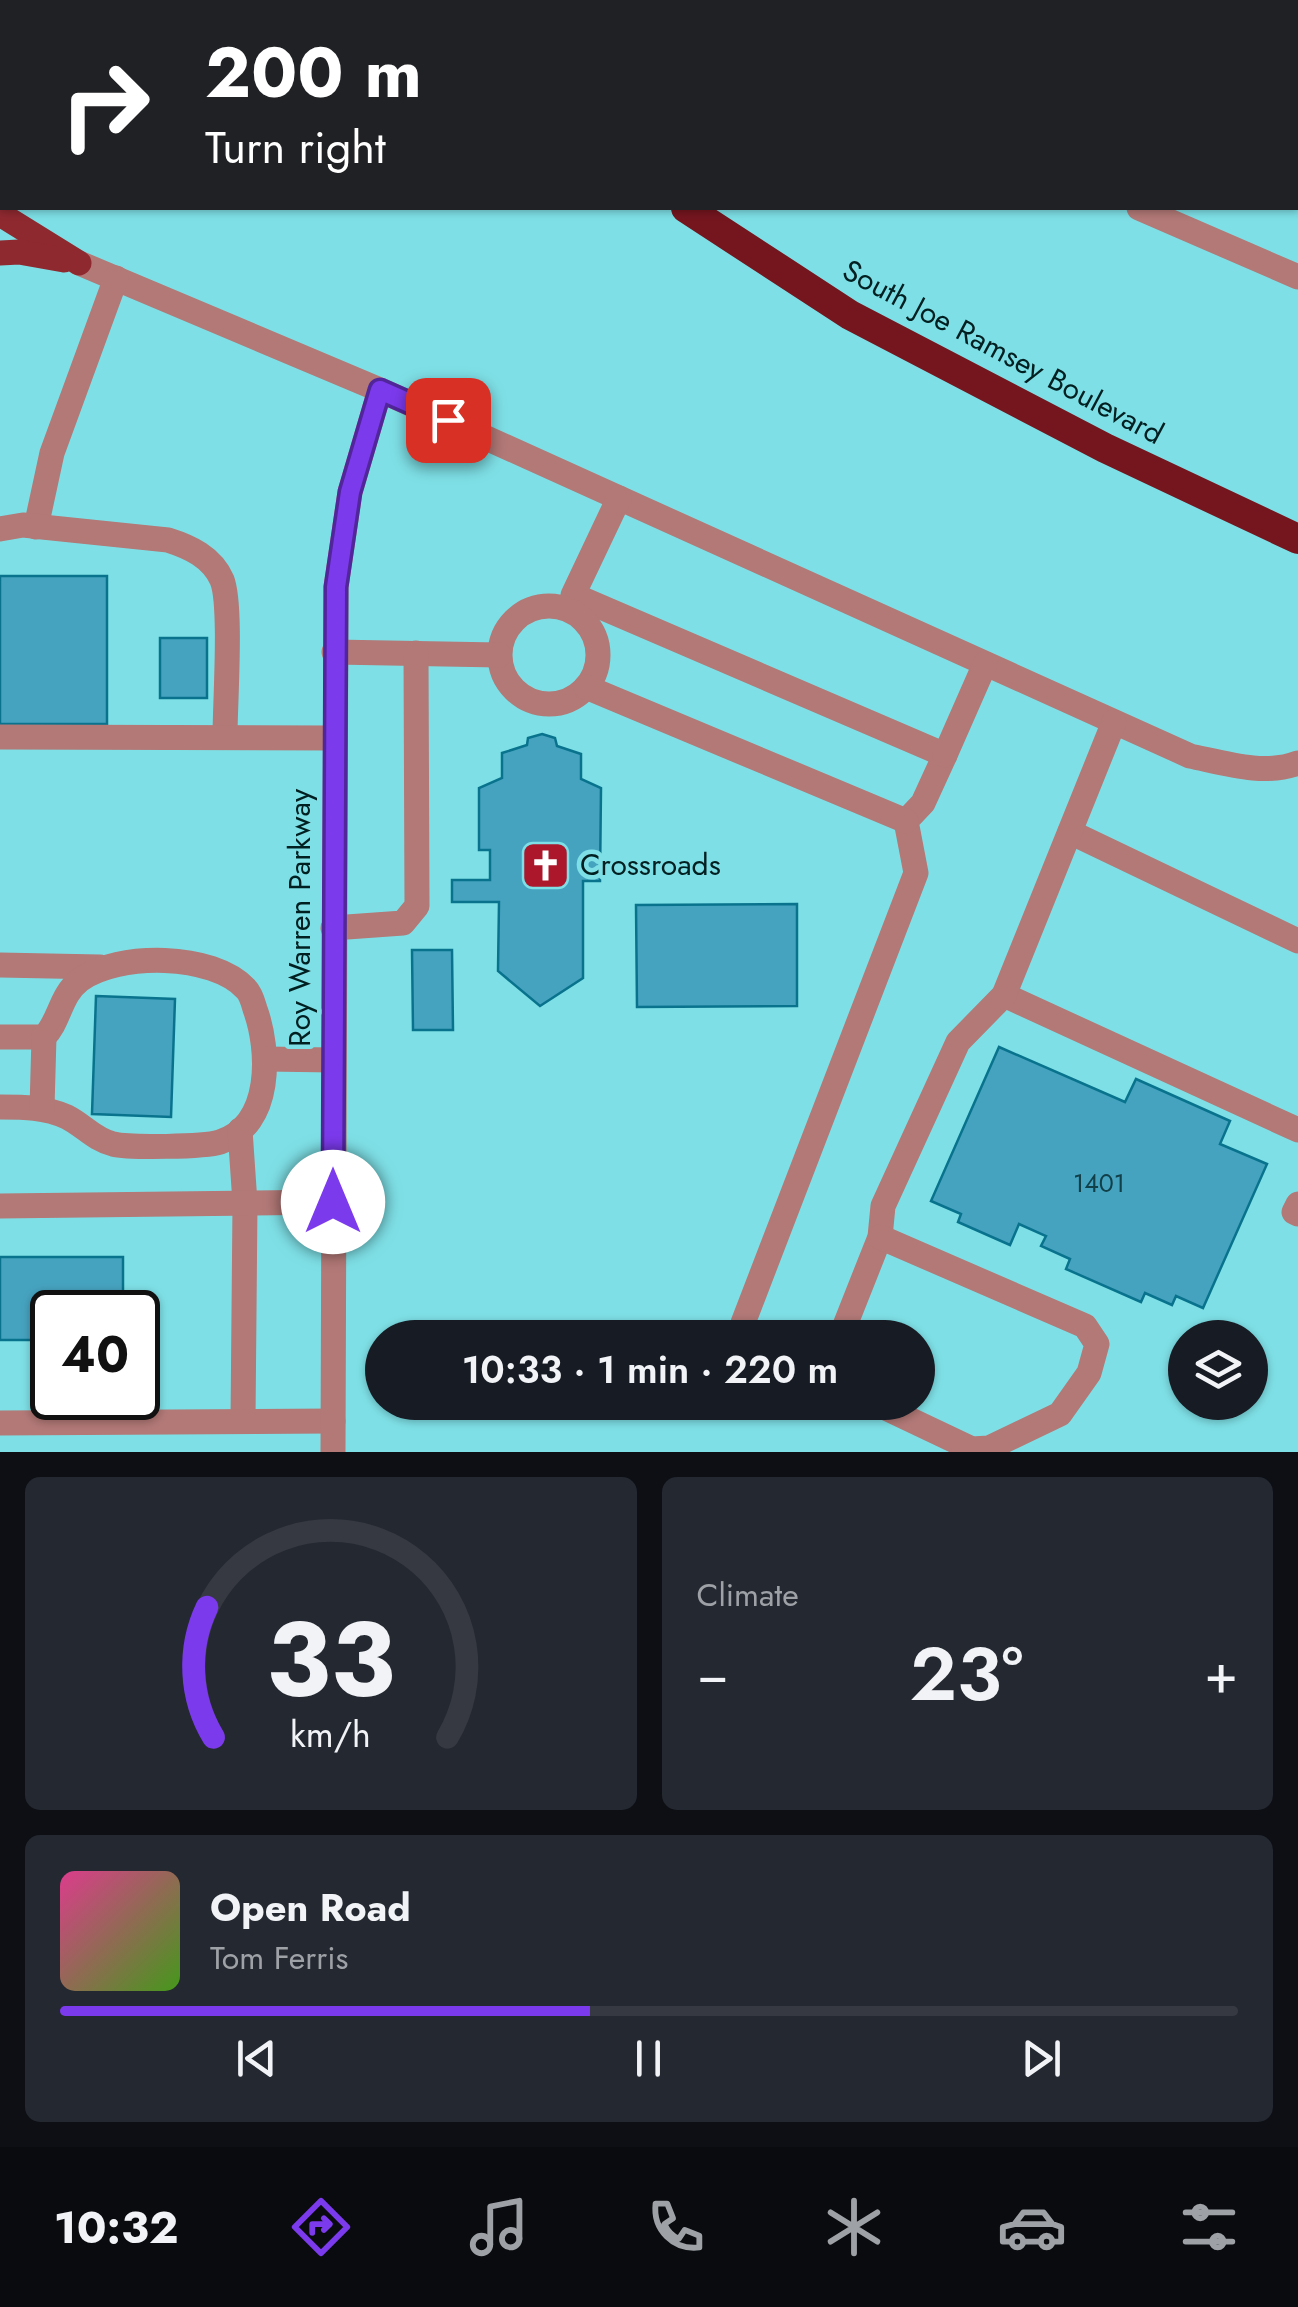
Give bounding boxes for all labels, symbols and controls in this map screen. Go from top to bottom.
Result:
text: 200 m [205,22,422,123]
icon: right [40,40,170,170]
text: Turn right [205,115,386,180]
street label: South Joe Ramsey Boulevard [835,248,1171,455]
pin [406,378,491,463]
icon: arrive [421,393,476,448]
street label: Roy Warren Parkway [278,788,321,1047]
church icon: Crossroads [519,839,571,891]
place label: Crossroads [580,843,721,886]
position arrow [281,1150,385,1254]
house number: 1401 [1073,1165,1125,1201]
speed limit sign: 40 [30,1290,160,1420]
map controls [1168,1320,1268,1420]
button: layers [1168,1320,1268,1420]
text: 10:33 · 1 min · 220 m [462,1342,838,1397]
text: Climate [697,1572,799,1618]
text: 33 [266,1584,395,1734]
text: 23° [910,1620,1023,1728]
text: − [697,1634,729,1714]
text: + [1204,1634,1238,1714]
text: km/h [290,1709,371,1760]
text: Open Road [210,1880,411,1935]
text: Tom Ferris [210,1935,348,1981]
icon: previous [229,2031,284,2086]
icon: pause [621,2031,676,2086]
icon: next [1014,2031,1069,2086]
icon: directions [286,2192,356,2262]
icon: music [464,2192,534,2262]
icon: phone [641,2192,711,2262]
icon: climate [819,2192,889,2262]
icon: car [997,2192,1067,2262]
icon: filters [1174,2192,1244,2262]
text: 10:32 [54,2195,178,2260]

